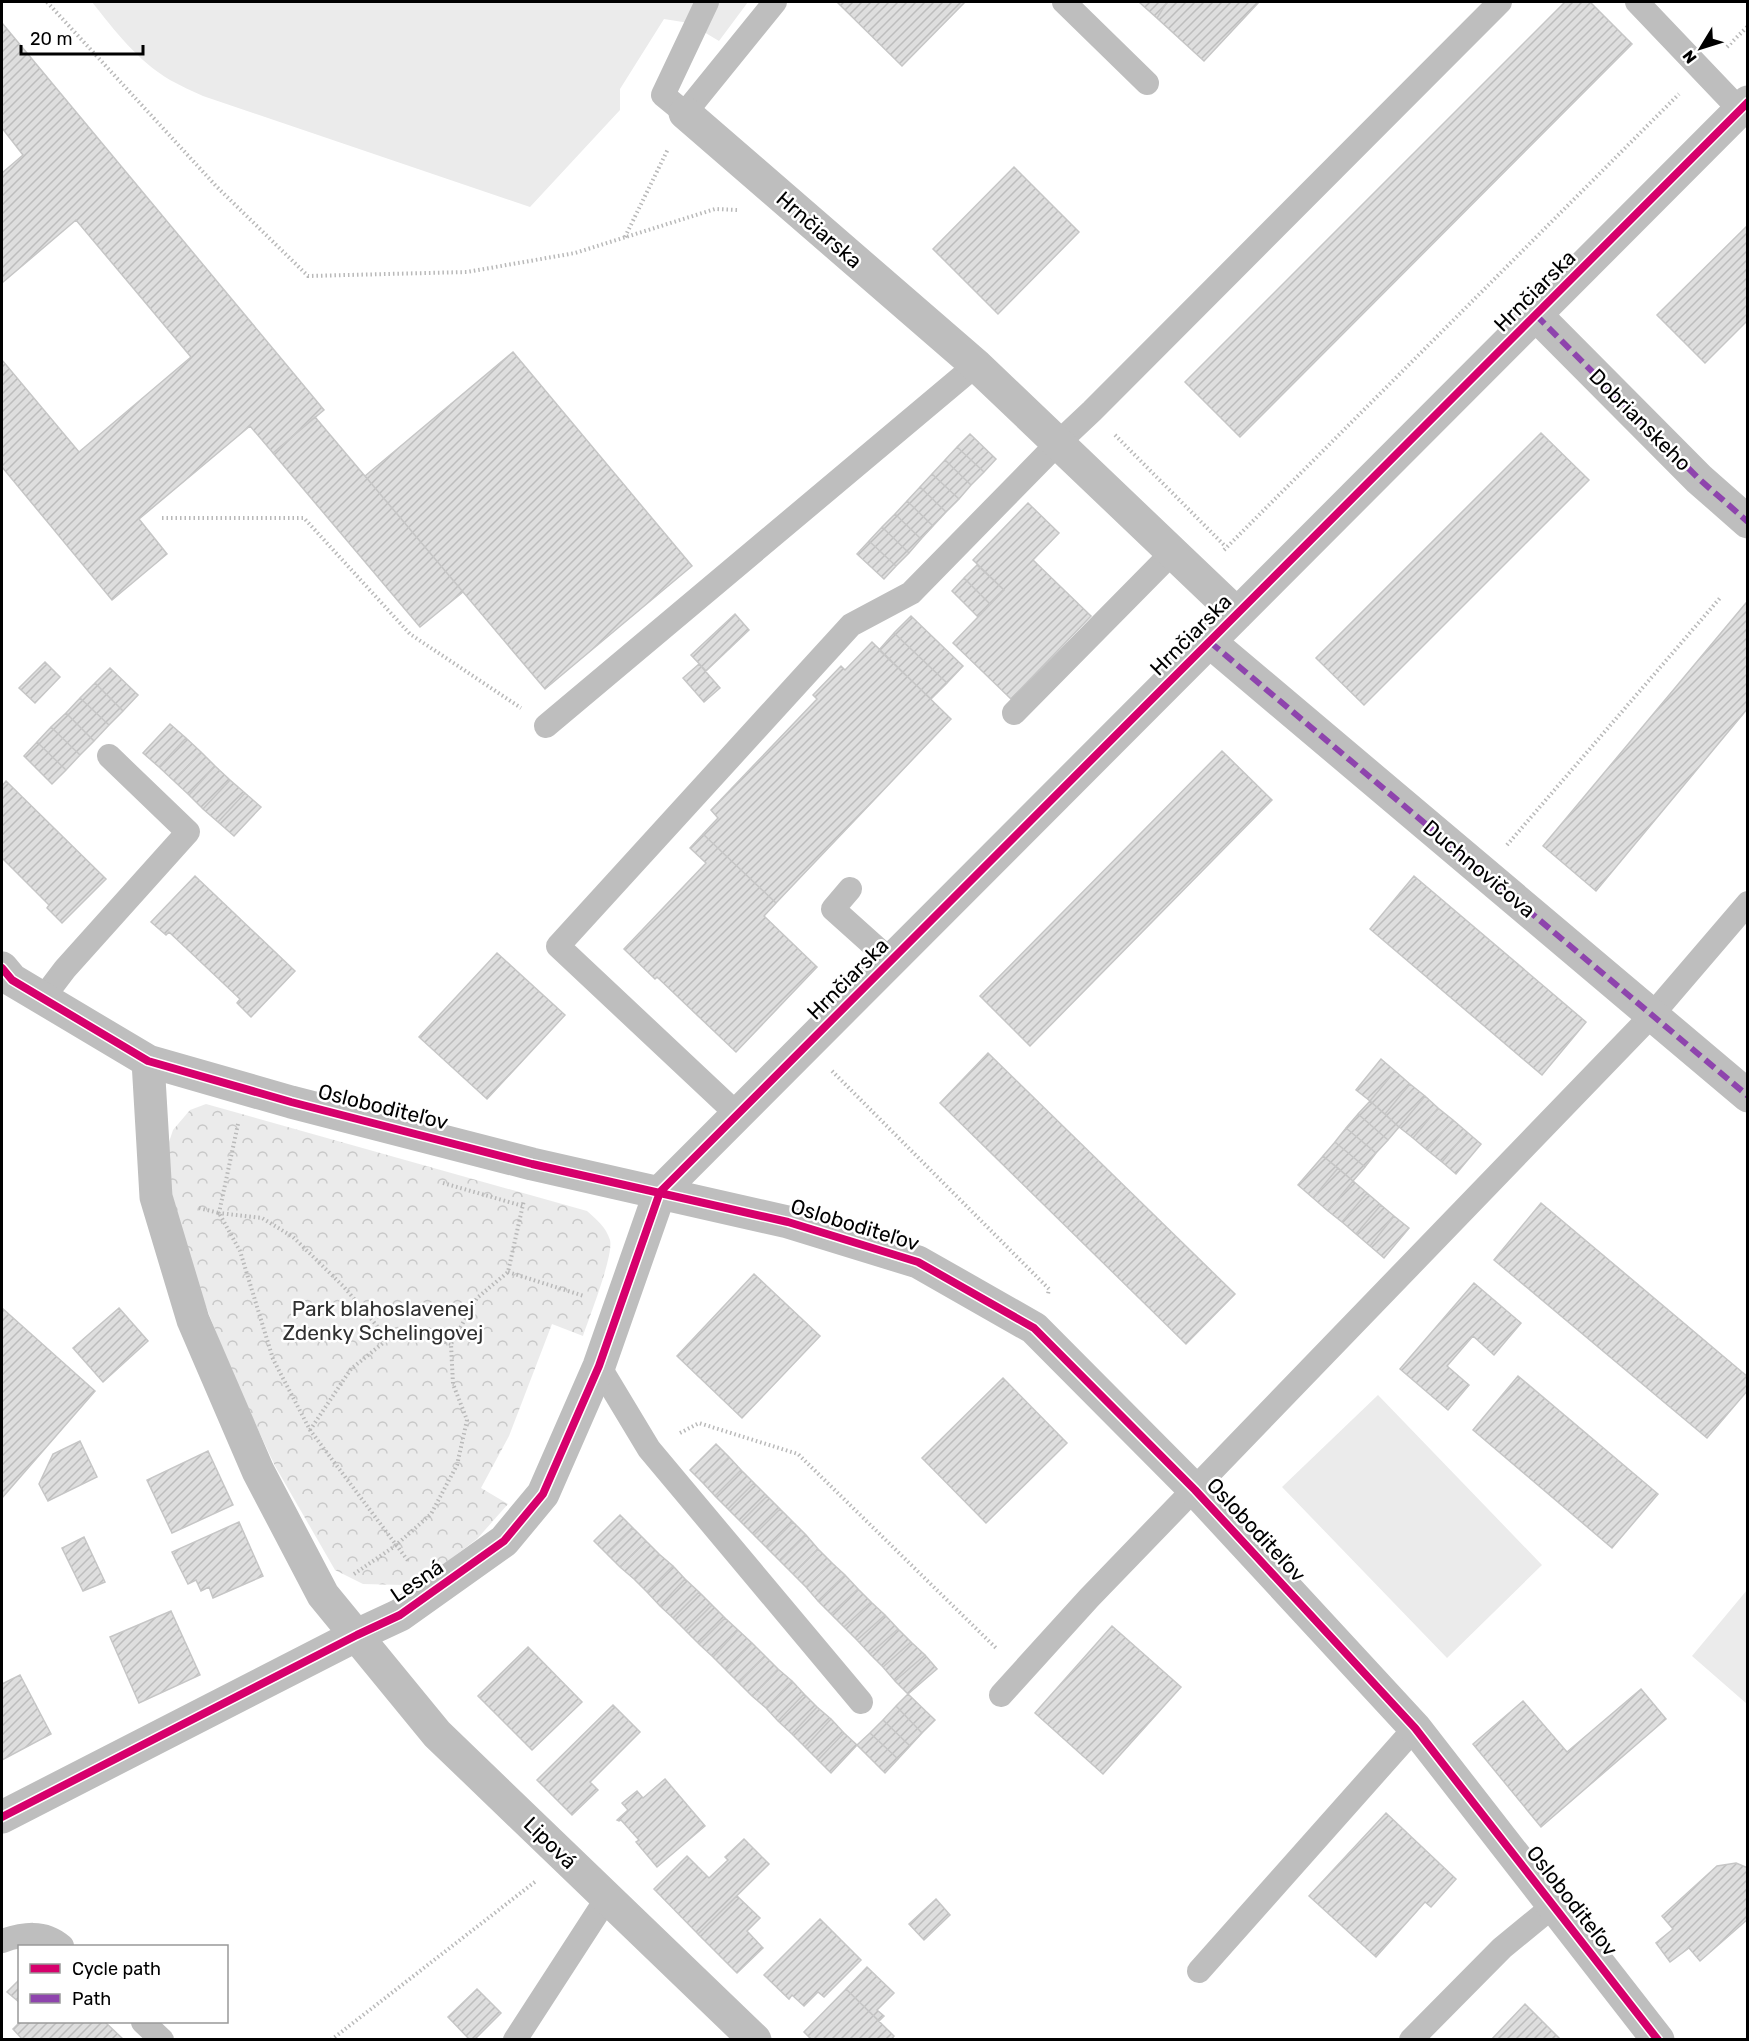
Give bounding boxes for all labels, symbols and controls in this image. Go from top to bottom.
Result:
scale bar [21,18,142,56]
north arrow [1671,18,1731,78]
text: 20 m [30,28,72,50]
text: N [1679,47,1701,67]
street label: Hrnčiarska [772,186,867,273]
street label: Hrnčiarska [1489,245,1581,337]
street label: Dobrianskeho [1584,363,1697,476]
street label: Hrnčiarska [1145,589,1237,681]
street label: Duchnovičova [1418,814,1540,923]
street label: Hrnčiarska [802,933,894,1025]
street label: Osloboditeľov [315,1078,451,1135]
street label: Osloboditeľov [788,1193,923,1256]
park label: Park blahoslavenej Zdenky Schelingovej [283,1296,483,1345]
street label: Osloboditeľov [1202,1472,1311,1587]
street label: Lesná [386,1554,448,1607]
street label: Lipová [519,1811,582,1874]
street label: Osloboditeľov [1522,1840,1623,1961]
legend [18,1945,228,2023]
text: Cycle path [72,1958,161,1980]
text: Path [72,1988,111,2010]

